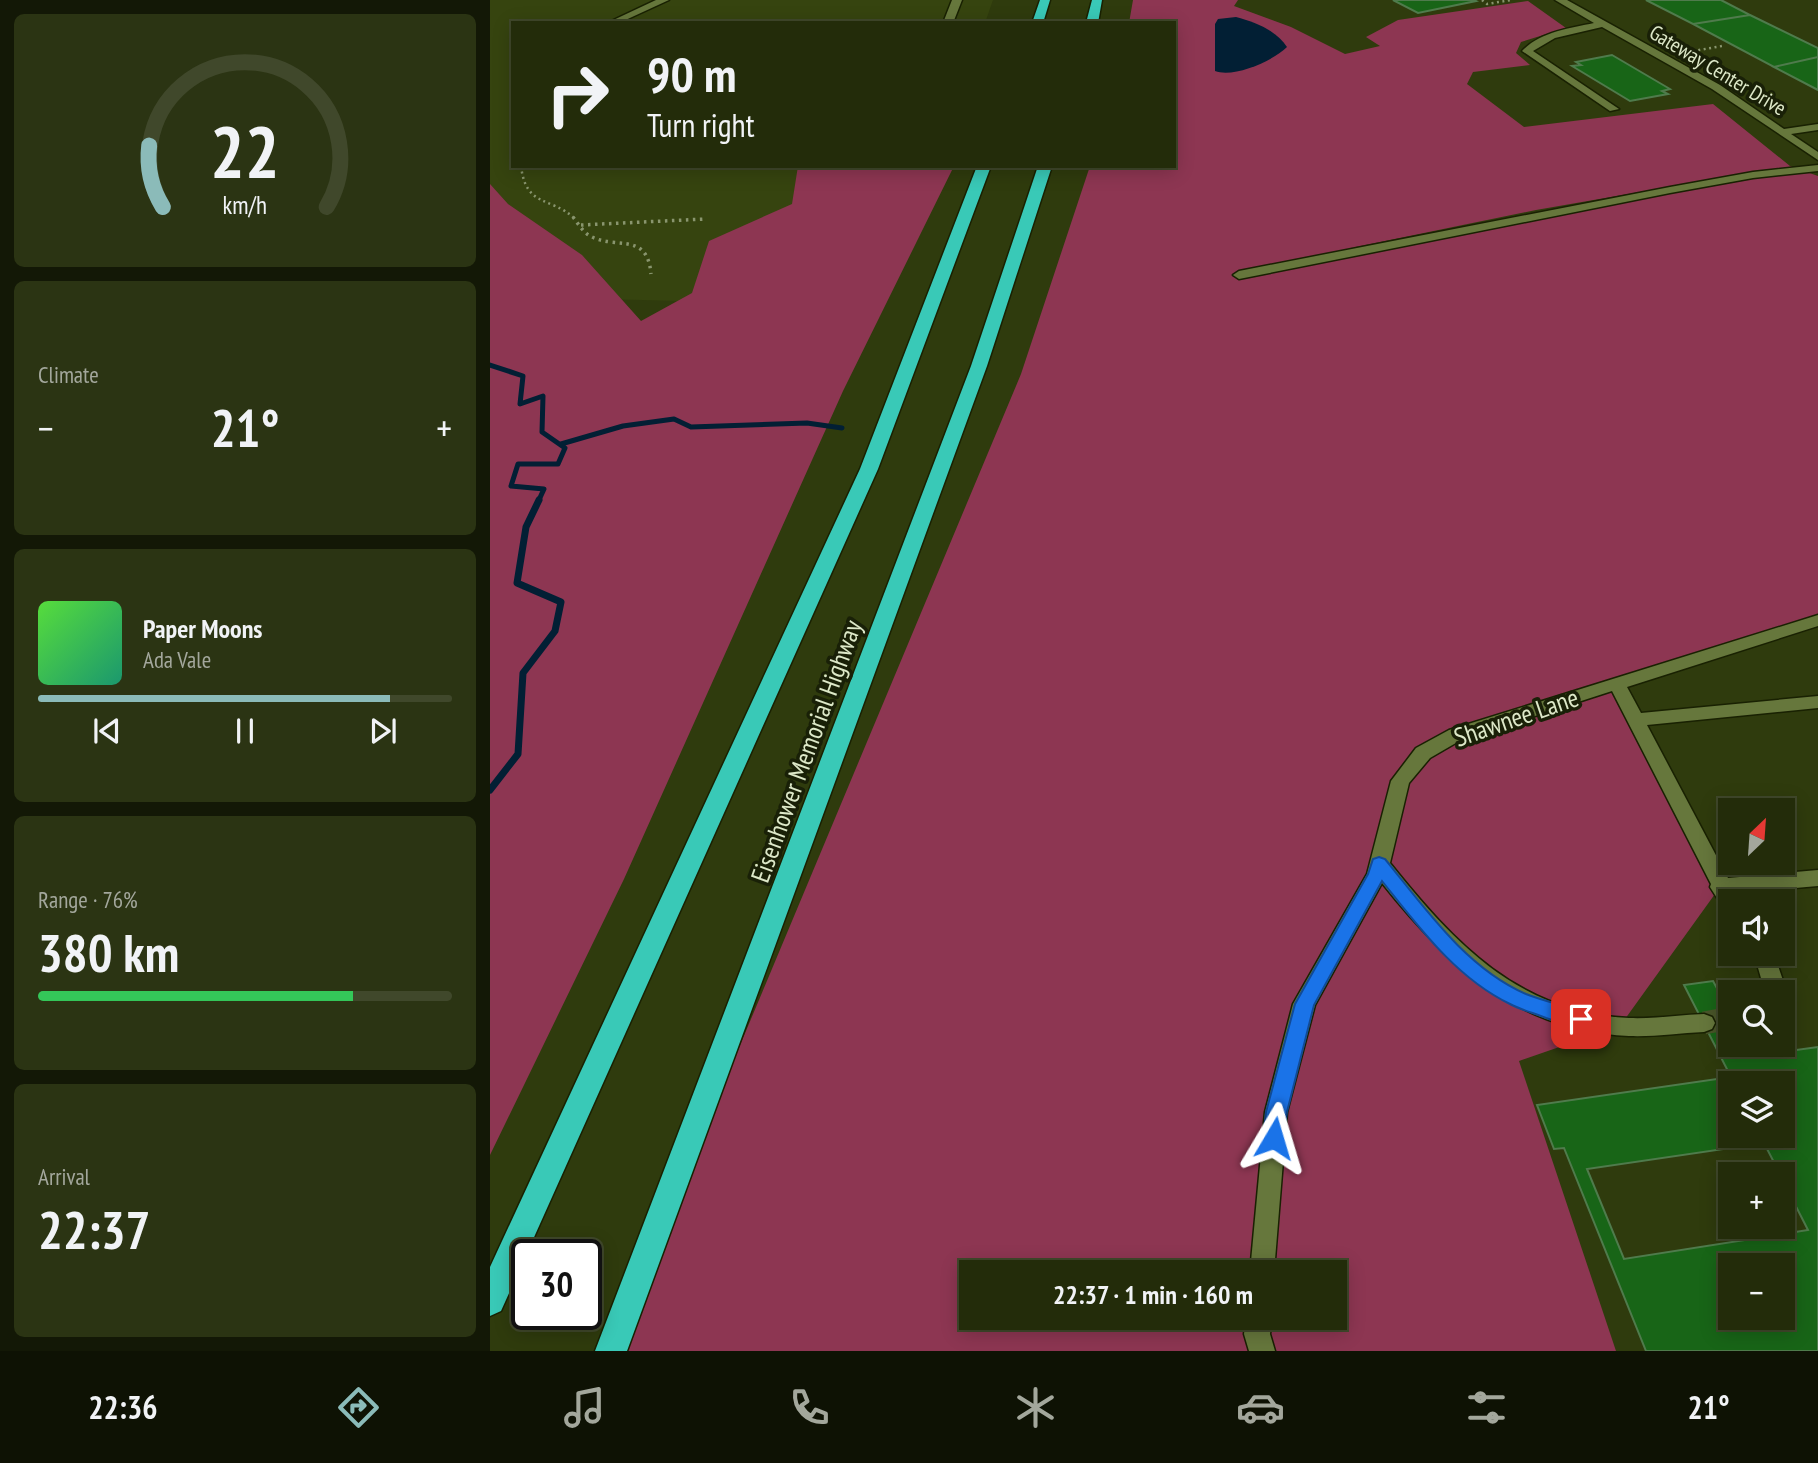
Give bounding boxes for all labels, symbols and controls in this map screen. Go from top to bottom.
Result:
street label: Gateway Center Drive [1645,19,1791,121]
text: 90 m [647,42,736,106]
icon: right [532,49,623,140]
text: 22 [210,103,280,197]
text: Turn right [647,104,755,146]
text: km/h [223,189,267,221]
text: Climate [38,360,99,389]
text: 21° [211,394,279,461]
text: − [38,403,54,452]
text: + [436,403,452,452]
text: Paper Moons [143,612,262,645]
street label: Eisenhower Memorial Highway [743,615,869,887]
text: Ada Vale [143,645,211,674]
street label: Shawnee Lane [1449,680,1583,754]
icon: previous [88,712,126,750]
icon: pause [226,712,264,750]
icon: next [364,712,402,750]
north arrow [1718,798,1796,875]
map controls [1718,798,1795,1330]
text: Range · 76% [38,885,138,914]
button: sound [1718,889,1795,966]
text: 380 km [38,919,179,986]
button: search [1718,980,1795,1057]
pin [1551,989,1611,1049]
icon: arrive [1562,1000,1600,1038]
button: layers [1718,1071,1795,1148]
position arrow [1237,1101,1311,1175]
text: Arrival [38,1162,90,1191]
button: + [1718,1162,1795,1239]
text: 22:37 [38,1196,150,1263]
speed limit sign: 30 [511,1239,602,1330]
button: − [1718,1253,1795,1330]
text: 22:37 · 1 min · 160 m [1053,1278,1253,1311]
icon: directions [334,1383,383,1432]
icon: music [560,1383,609,1432]
icon: phone [785,1383,834,1432]
icon: climate [1011,1383,1060,1432]
icon: car [1236,1383,1285,1432]
icon: filters [1462,1383,1511,1432]
text: 22:36 [88,1386,158,1428]
text: 21° [1687,1386,1730,1428]

